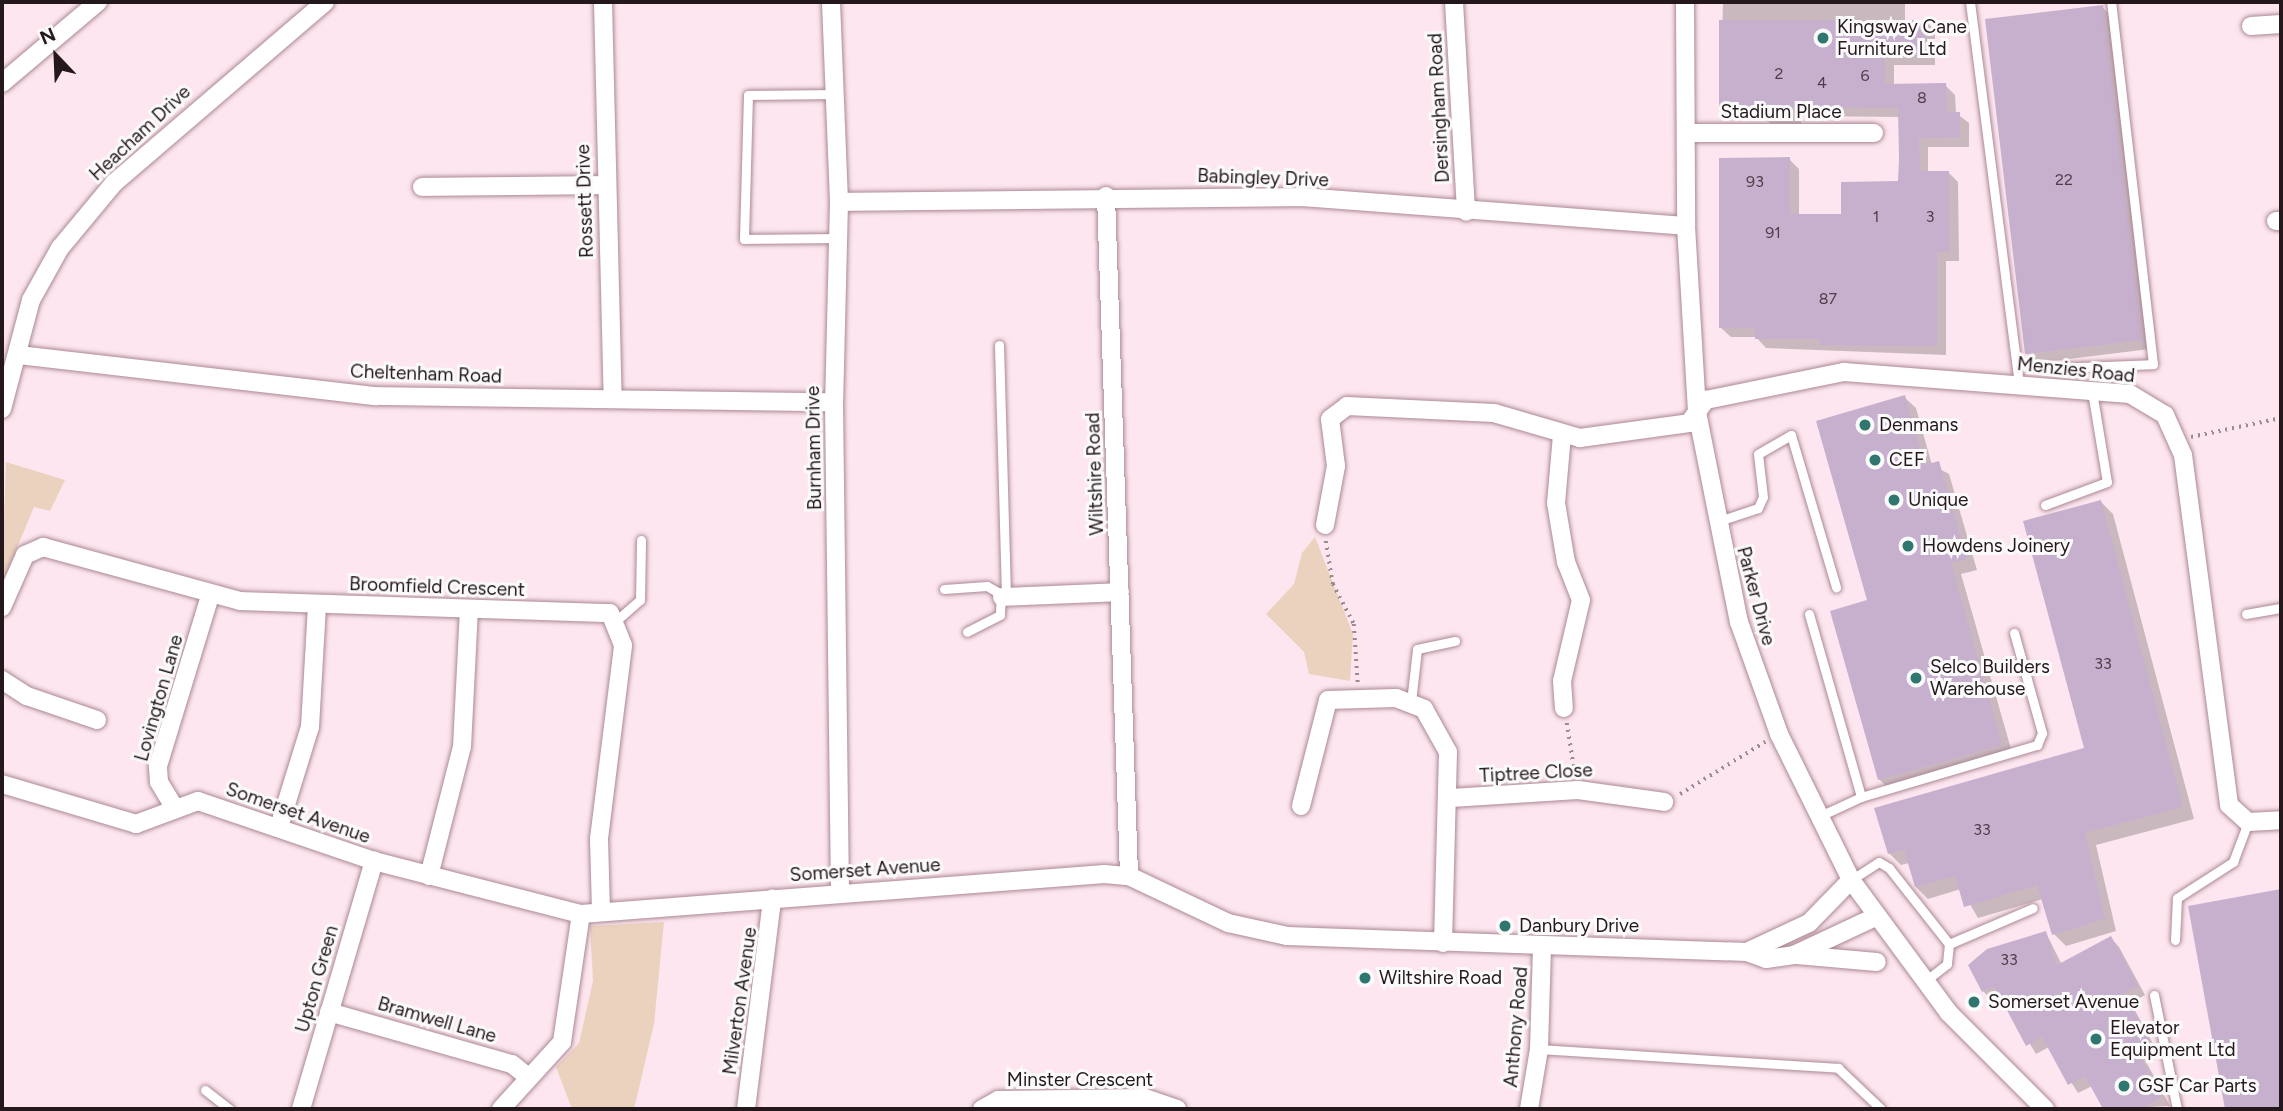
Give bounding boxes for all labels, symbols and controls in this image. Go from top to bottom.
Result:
place label: Kingsway Cane Furniture Ltd [1837,16,1967,60]
north arrow [21,21,91,91]
text: N [36,23,59,50]
marker: Kingsway Cane Furniture Ltd [1815,30,1831,46]
street label: Dersingham Road [1424,33,1454,183]
house number: 2 [1775,64,1783,84]
house number: 6 [1860,66,1870,86]
house number: 4 [1817,73,1827,93]
street label: Heacham Drive [85,80,195,186]
house number: 8 [1917,88,1927,108]
street label: Stadium Place [1720,101,1842,123]
street label: Rossett Drive [572,144,598,258]
street label: Babingley Drive [1197,164,1329,192]
house number: 22 [2055,170,2073,190]
house number: 93 [1746,172,1764,192]
house number: 1 [1873,207,1879,227]
house number: 3 [1926,207,1934,227]
house number: 91 [1765,223,1781,243]
house number: 87 [1819,289,1837,309]
street label: Menzies Road [2016,352,2136,388]
street label: Cheltenham Road [350,360,502,388]
street label: Burnham Drive [802,386,826,510]
street label: Wiltshire Road [1081,412,1109,536]
place label: Denmans [1879,414,1958,436]
marker: Denmans [1857,417,1873,433]
place label: CEF [1889,449,1924,471]
marker: CEF [1867,452,1883,468]
place label: Unique [1908,489,1968,511]
marker: Unique [1886,492,1902,508]
place label: Howdens Joinery [1922,535,2070,557]
marker: Howdens Joinery [1900,538,1916,554]
street label: Parker Drive [1732,544,1780,648]
street label: Broomfield Crescent [349,573,525,601]
street label: Lovington Lane [130,632,188,764]
house number: 33 [2094,654,2112,674]
place label: Selco Builders Warehouse [1930,656,2050,700]
marker: Selco Builders Warehouse [1908,670,1924,686]
street label: Tiptree Close [1479,759,1593,787]
street label: Somerset Avenue [223,778,373,848]
house number: 33 [1973,820,1991,840]
street label: Somerset Avenue [789,853,941,887]
place label: Danbury Drive [1519,915,1639,937]
marker: Danbury Drive [1497,918,1513,934]
street label: Upton Green [291,923,343,1035]
street label: Milverton Avenue [718,926,762,1076]
house number: 33 [2000,950,2018,970]
street label: Anthony Road [1499,966,1533,1088]
place label: Wiltshire Road [1379,967,1502,989]
marker: Wiltshire Road [1357,970,1373,986]
place label: Somerset Avenue [1988,991,2139,1013]
street label: Bramwell Lane [375,992,499,1048]
marker: Somerset Avenue [1966,994,1982,1010]
place label: Elevator Equipment Ltd [2110,1017,2236,1061]
marker: Elevator Equipment Ltd [2088,1031,2104,1047]
street label: Minster Crescent [1007,1069,1153,1091]
place label: GSF Car Parts [2138,1075,2257,1097]
marker: GSF Car Parts [2116,1078,2132,1094]

